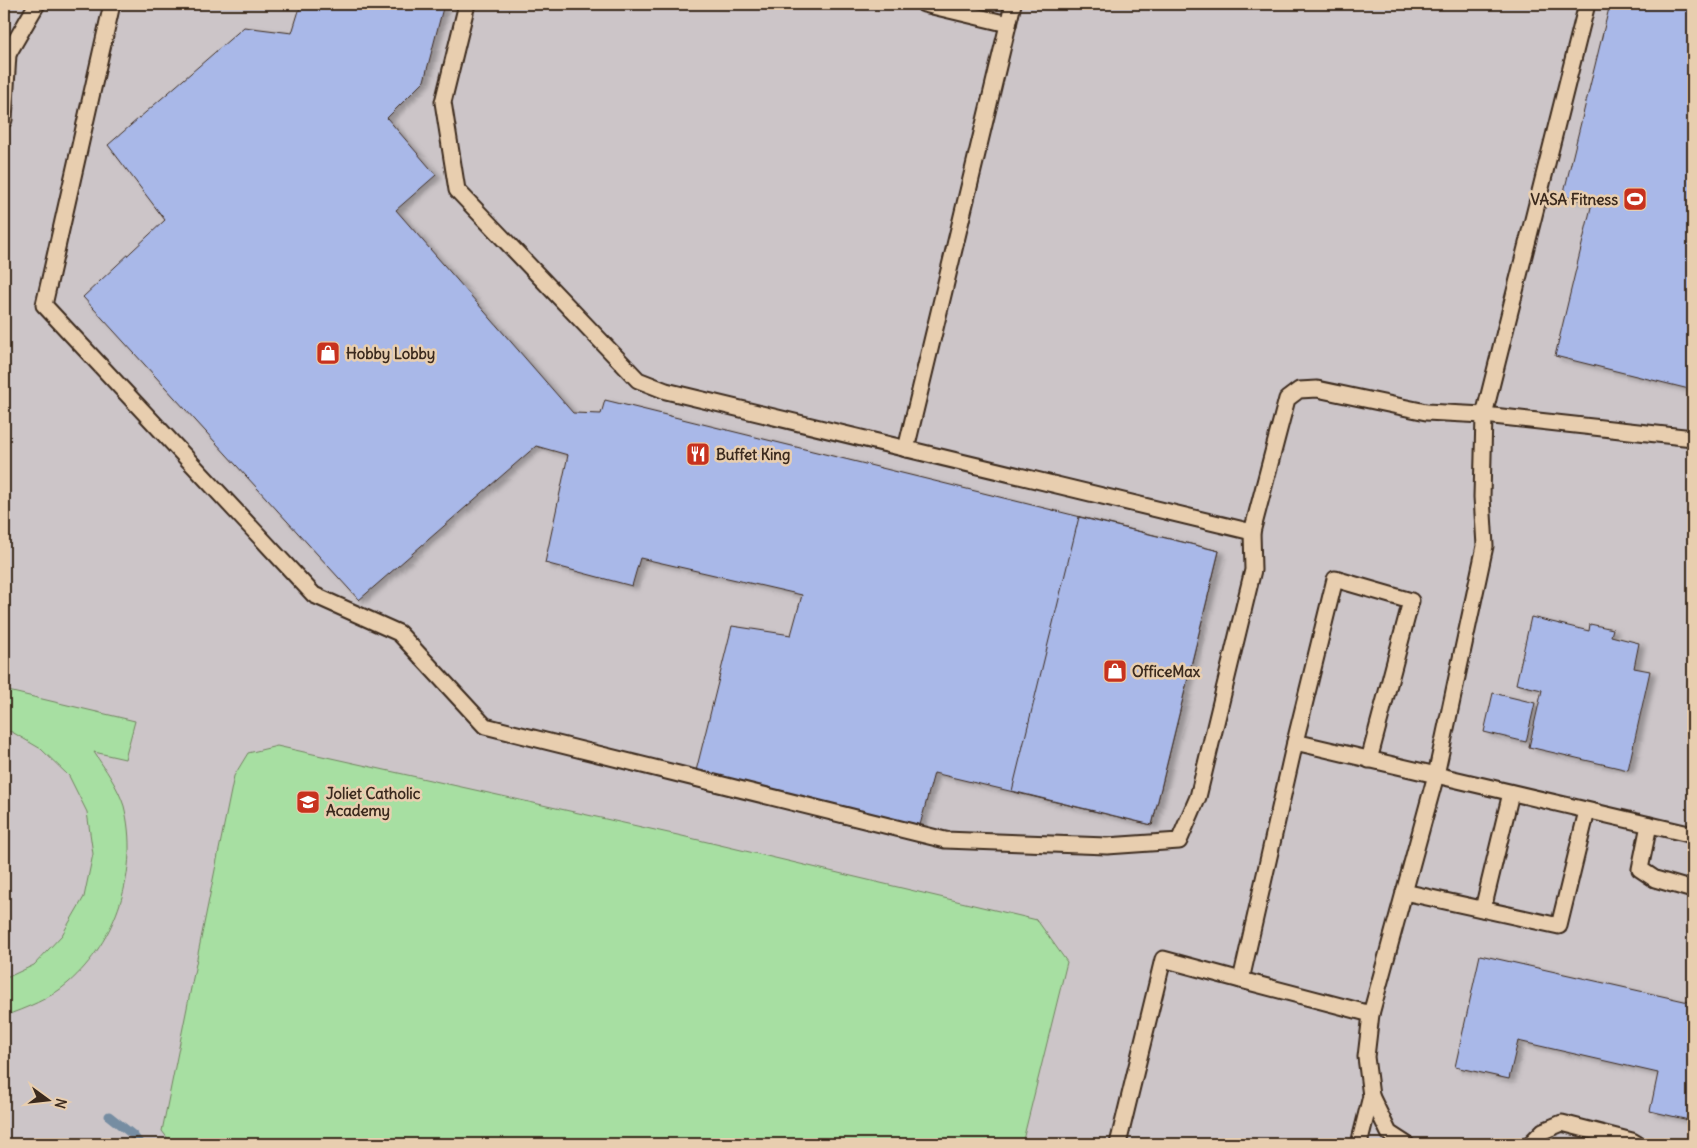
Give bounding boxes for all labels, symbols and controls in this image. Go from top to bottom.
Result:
sports icon: VASA Fitness [1622,186,1648,212]
place label: VASA Fitness [1531,190,1618,209]
shop icon: Hobby Lobby [315,340,341,366]
place label: Hobby Lobby [346,344,435,364]
restaurant icon: Buffet King [685,441,711,467]
place label: Buffet King [716,445,790,465]
shop icon: OfficeMax [1102,658,1128,684]
place label: OfficeMax [1132,662,1201,681]
place label: Joliet Catholic Academy [326,784,421,821]
school or university icon: Joliet Catholic Academy [295,789,321,815]
north arrow [22,1076,72,1126]
text: N [51,1096,71,1110]

